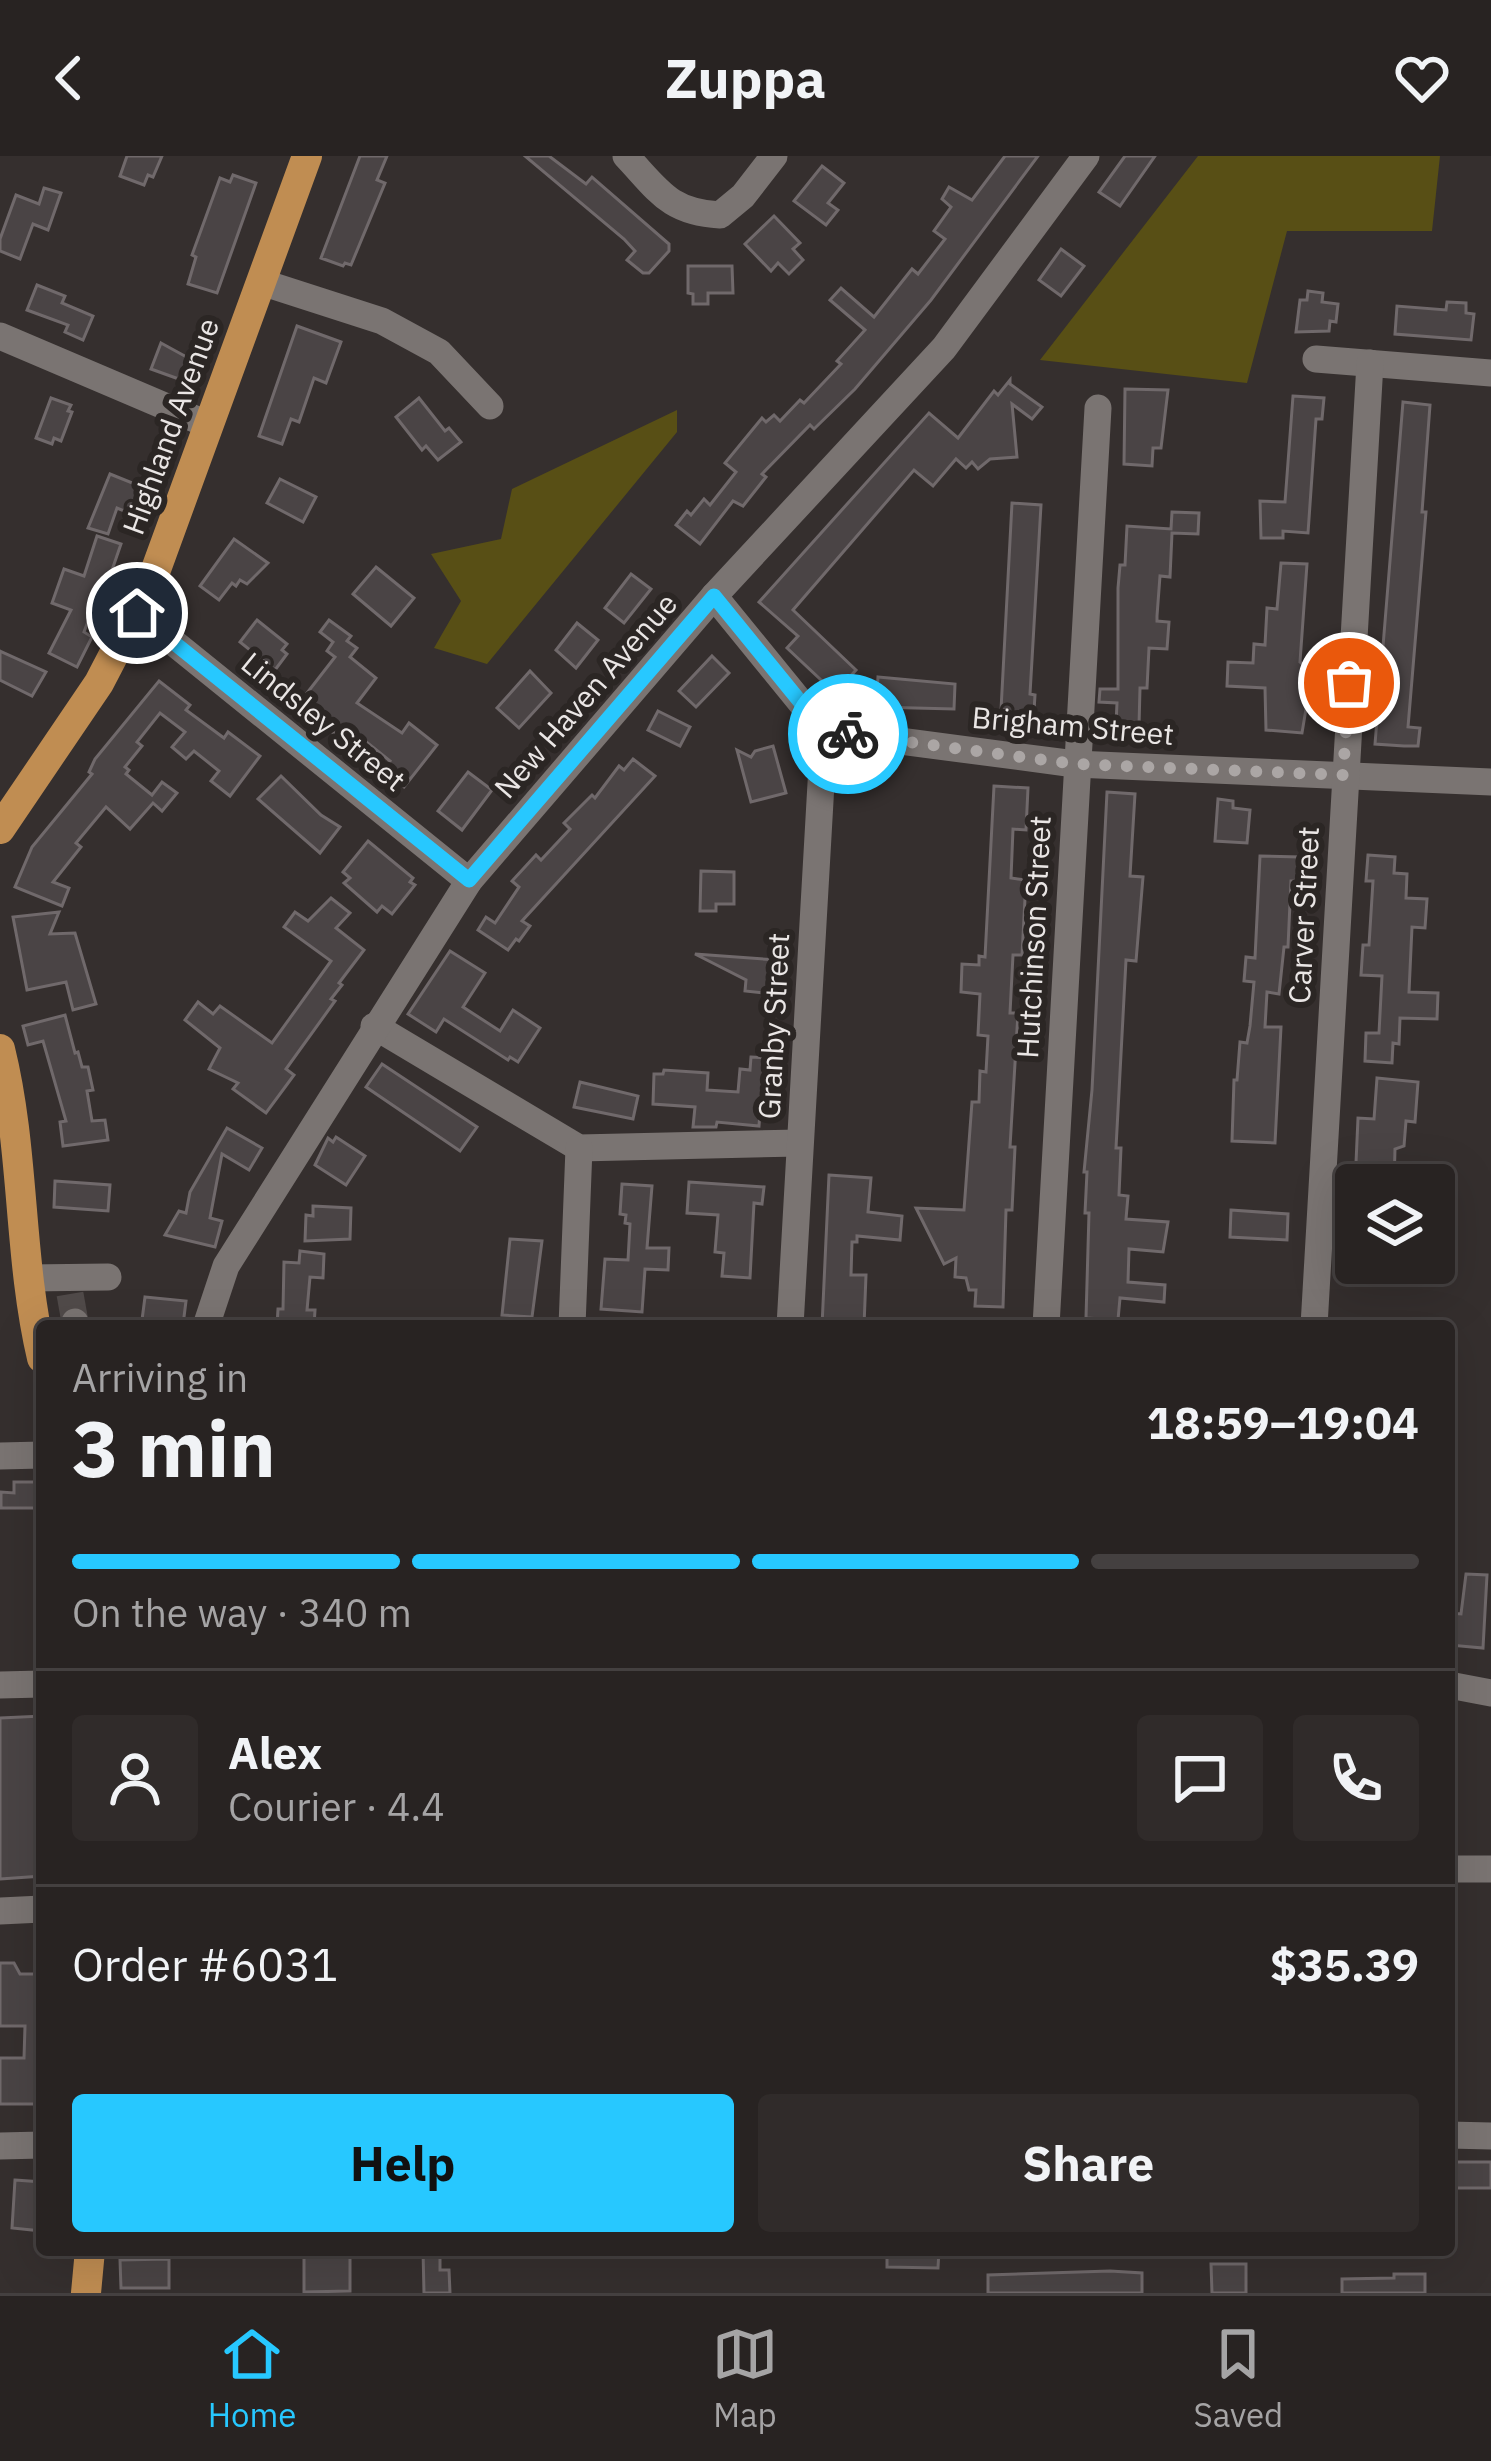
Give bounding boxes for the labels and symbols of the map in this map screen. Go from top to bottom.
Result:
street label: Highland Avenue [113,312,227,540]
pin [86,562,188,664]
street label: New Haven Avenue [485,584,685,806]
pin [1298,632,1400,734]
street label: Lindsley Street [234,643,414,799]
courier [788,674,908,794]
street label: Brigham Street [970,697,1176,753]
street label: Hutchinson Street [1007,815,1059,1059]
street label: Carver Street [1279,825,1327,1005]
street label: Granby Street [749,932,797,1120]

